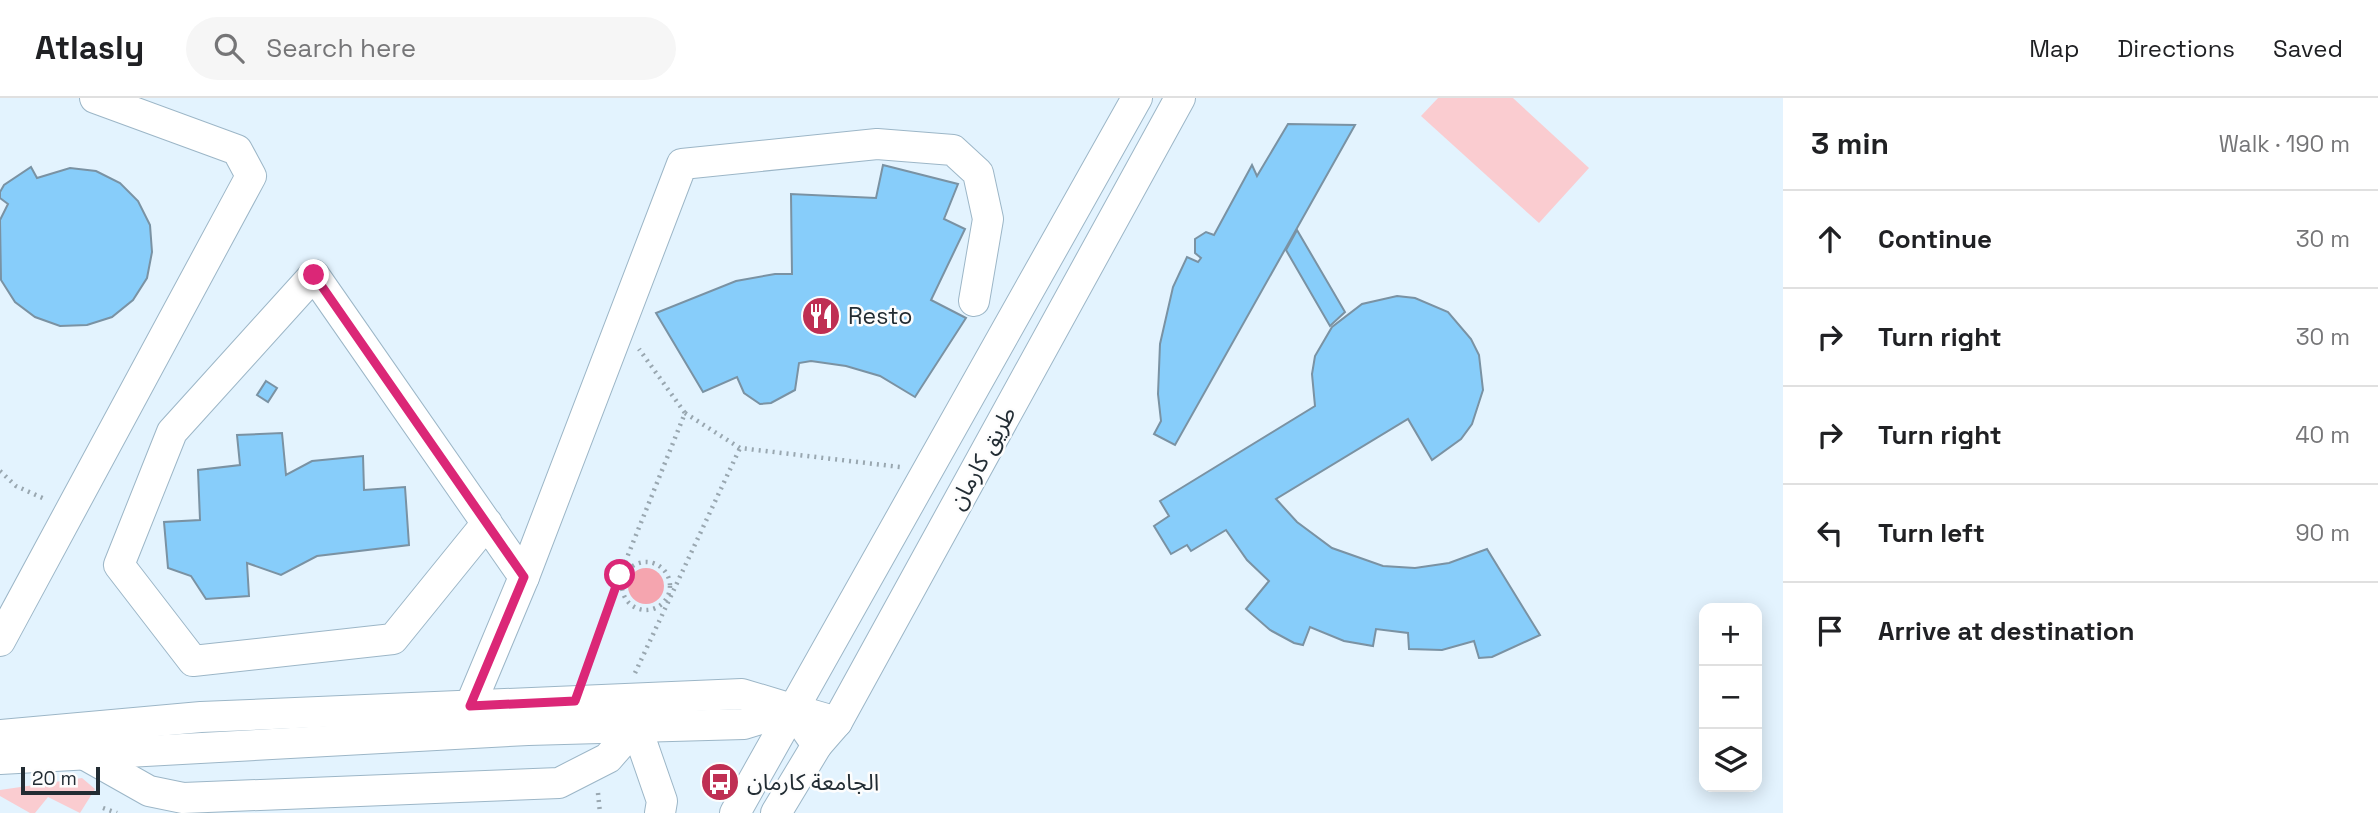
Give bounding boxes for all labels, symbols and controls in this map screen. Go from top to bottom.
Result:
search box [186,17,676,80]
text: Atlasly [35,27,144,69]
icon: search [210,29,248,67]
text: Search here [266,31,416,65]
text: Map [2029,33,2079,64]
text: Directions [2117,33,2235,64]
text: Saved [2273,33,2343,64]
text: 3 min [1811,124,1889,163]
text: Walk · 190 m [2219,129,2350,159]
icon: ahead [1811,220,1849,258]
text: Continue [1878,222,1992,256]
text: 30 m [2296,224,2350,254]
route end [298,259,329,290]
restaurant icon: Resto [800,295,842,337]
place label: Resto [848,301,912,331]
icon: right [1811,318,1849,356]
text: Turn right [1878,320,2002,354]
text: 30 m [2296,322,2350,352]
street label: طريق كارمان [941,401,1023,515]
icon: right [1811,416,1849,454]
text: Turn right [1878,418,2002,452]
text: 40 m [2295,420,2350,450]
icon: left [1811,514,1849,552]
text: Turn left [1878,516,1985,550]
text: 90 m [2295,518,2350,548]
route start [604,559,635,590]
map controls [1699,603,1762,792]
button: + [1699,603,1762,666]
icon: arrive [1811,612,1849,650]
text: Arrive at destination [1878,614,2135,648]
button: − [1699,666,1762,729]
button: layers [1699,729,1762,792]
bus stop icon: الجامعة كارمان [699,761,741,803]
scale bar [21,764,100,796]
text: 20 m [32,766,77,791]
place label: الجامعة كارمان [747,767,879,797]

